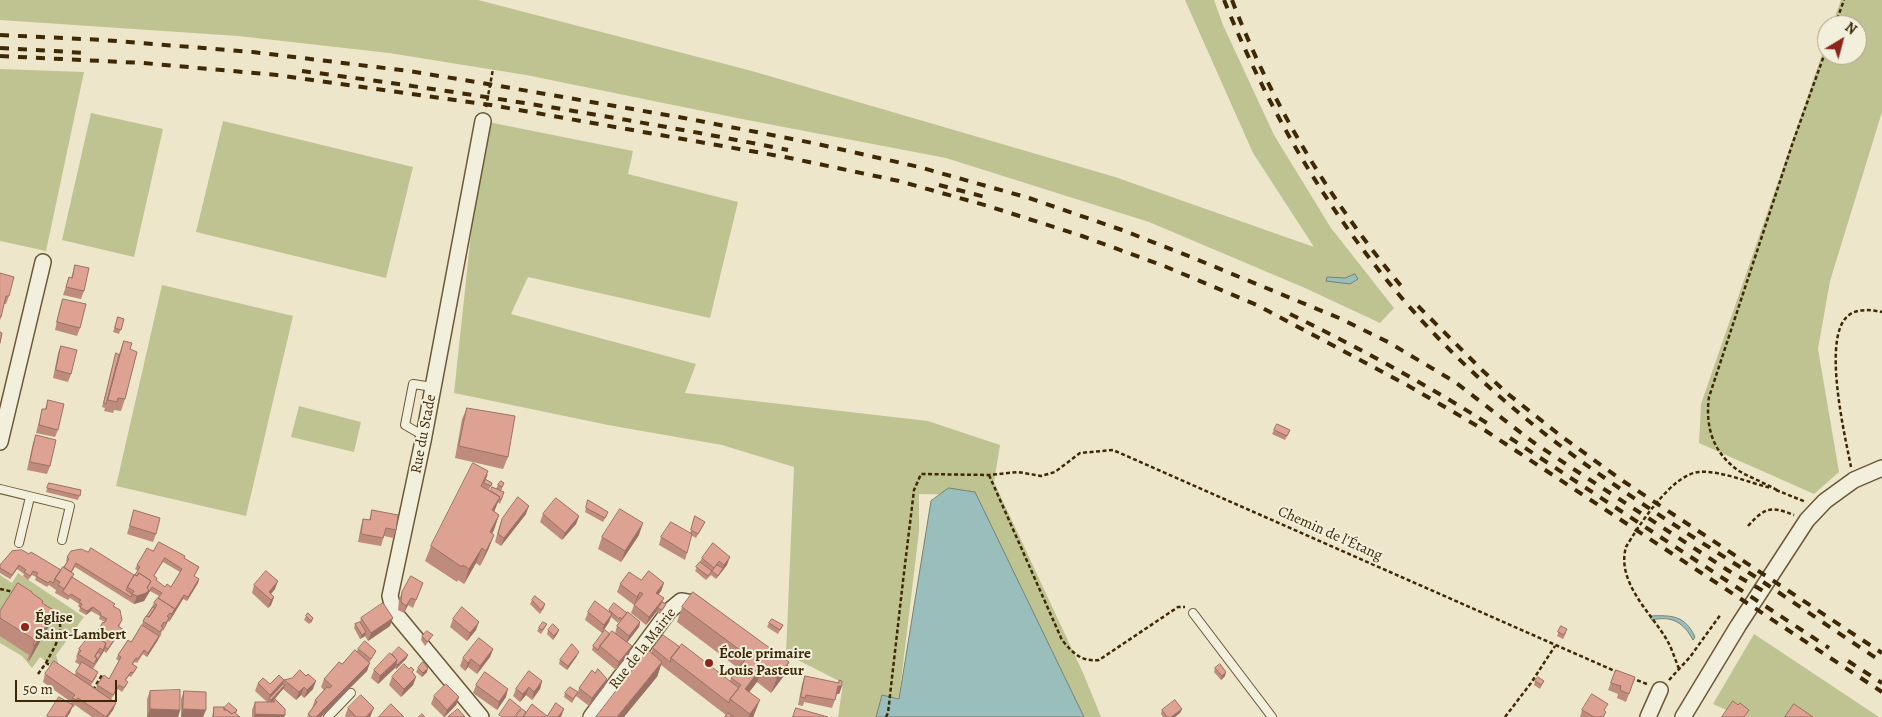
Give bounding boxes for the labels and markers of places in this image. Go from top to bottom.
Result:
place label: Église Saint-Lambert [35,609,126,644]
marker: Église Saint-Lambert [19,621,31,633]
place label: École primaire Louis Pasteur [719,645,811,680]
marker: École primaire Louis Pasteur [703,657,715,669]

